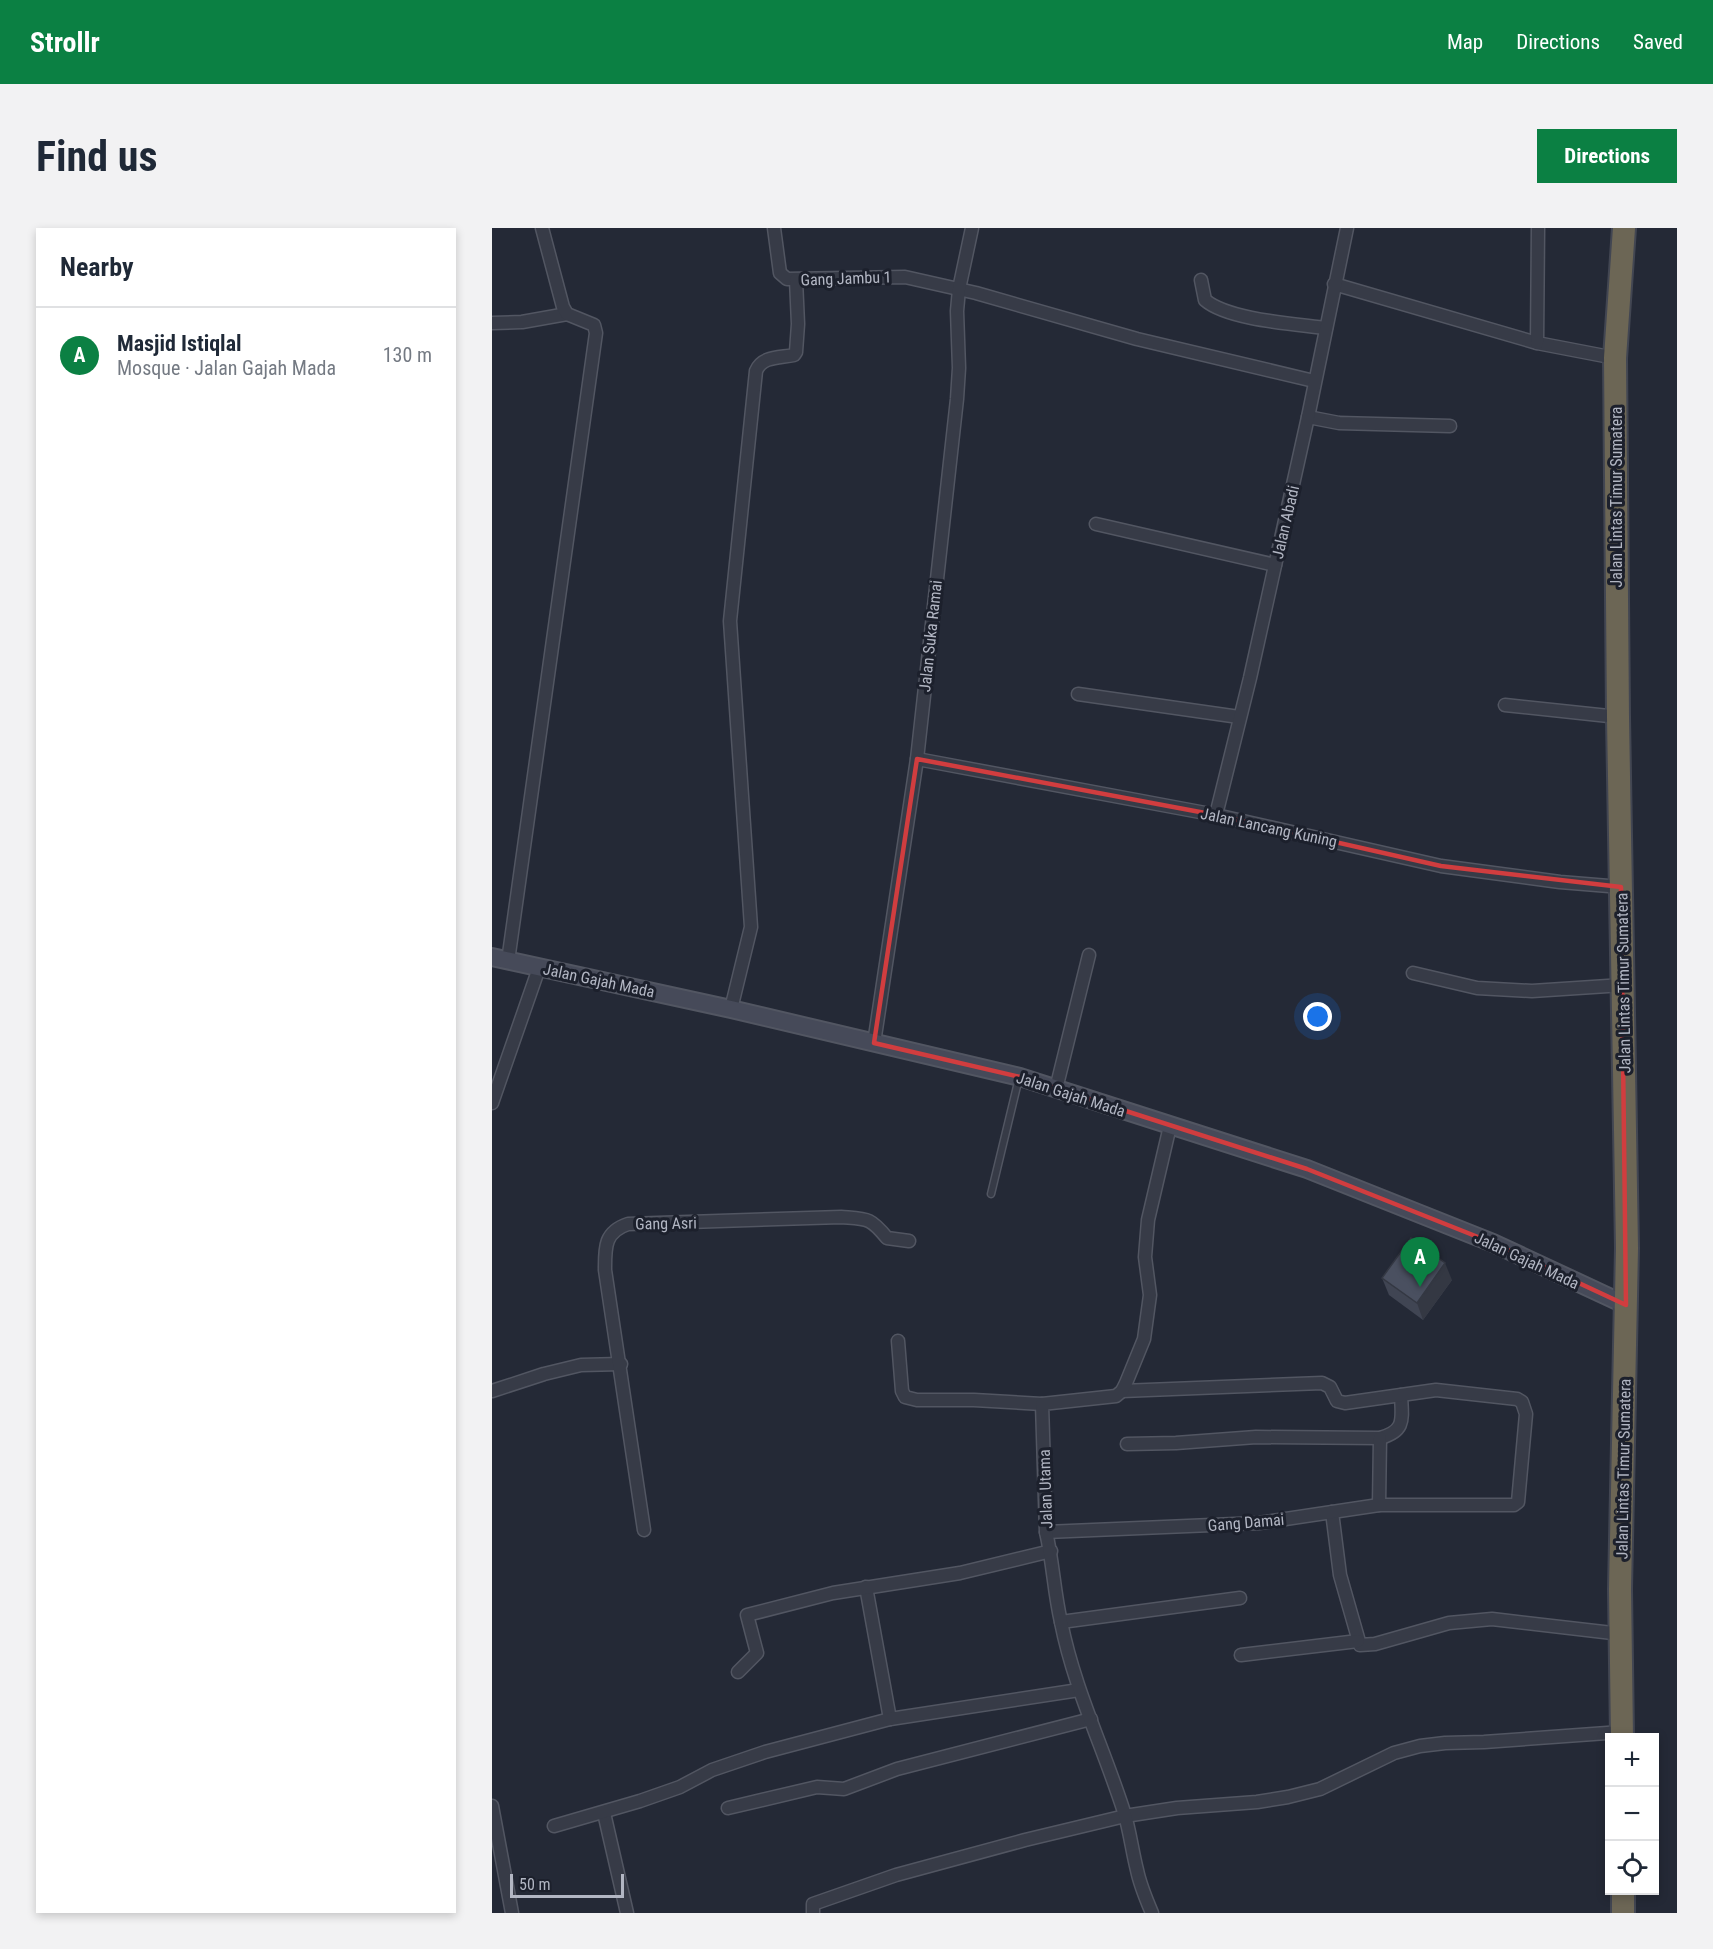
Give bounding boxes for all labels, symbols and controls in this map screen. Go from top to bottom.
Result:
text: Strollr [30,26,100,59]
text: Map [1447,30,1483,54]
text: Directions [1516,30,1600,54]
text: Saved [1633,30,1683,54]
button: Directions [1537,129,1677,183]
text: Find us [36,132,157,181]
text: Nearby [60,252,134,282]
street label: Gang Jambu 1 [800,267,892,290]
text: Masjid Istiqlal [117,331,242,356]
text: A [74,343,85,367]
text: 130 m [383,343,432,367]
text: Mosque · Jalan Gajah Mada [117,356,336,380]
street label: Jalan Lintas Timur Sumatera [1607,407,1626,587]
street label: Jalan Abadi [1268,484,1303,561]
street label: Jalan Suka Ramai [915,579,946,693]
street label: Jalan Lancang Kuning [1199,804,1339,851]
street label: Jalan Lintas Timur Sumatera [1612,892,1635,1074]
street label: Jalan Gajah Mada [542,959,656,1002]
your location [1303,1002,1332,1031]
street label: Jalan Gajah Mada [1014,1068,1128,1121]
street label: Gang Asri [635,1213,697,1234]
street label: Jalan Gajah Mada [1471,1228,1582,1293]
pin: A [1400,1238,1440,1287]
street label: Jalan Lintas Timur Sumatera [1612,1378,1635,1560]
street label: Jalan Utama [1035,1449,1056,1529]
street label: Gang Damai [1207,1510,1285,1535]
map controls [1605,1733,1659,1895]
button: + [1605,1733,1659,1787]
button: − [1605,1787,1659,1841]
button: locate [1605,1841,1659,1895]
scale bar [510,1871,624,1898]
text: 50 m [519,1875,551,1894]

